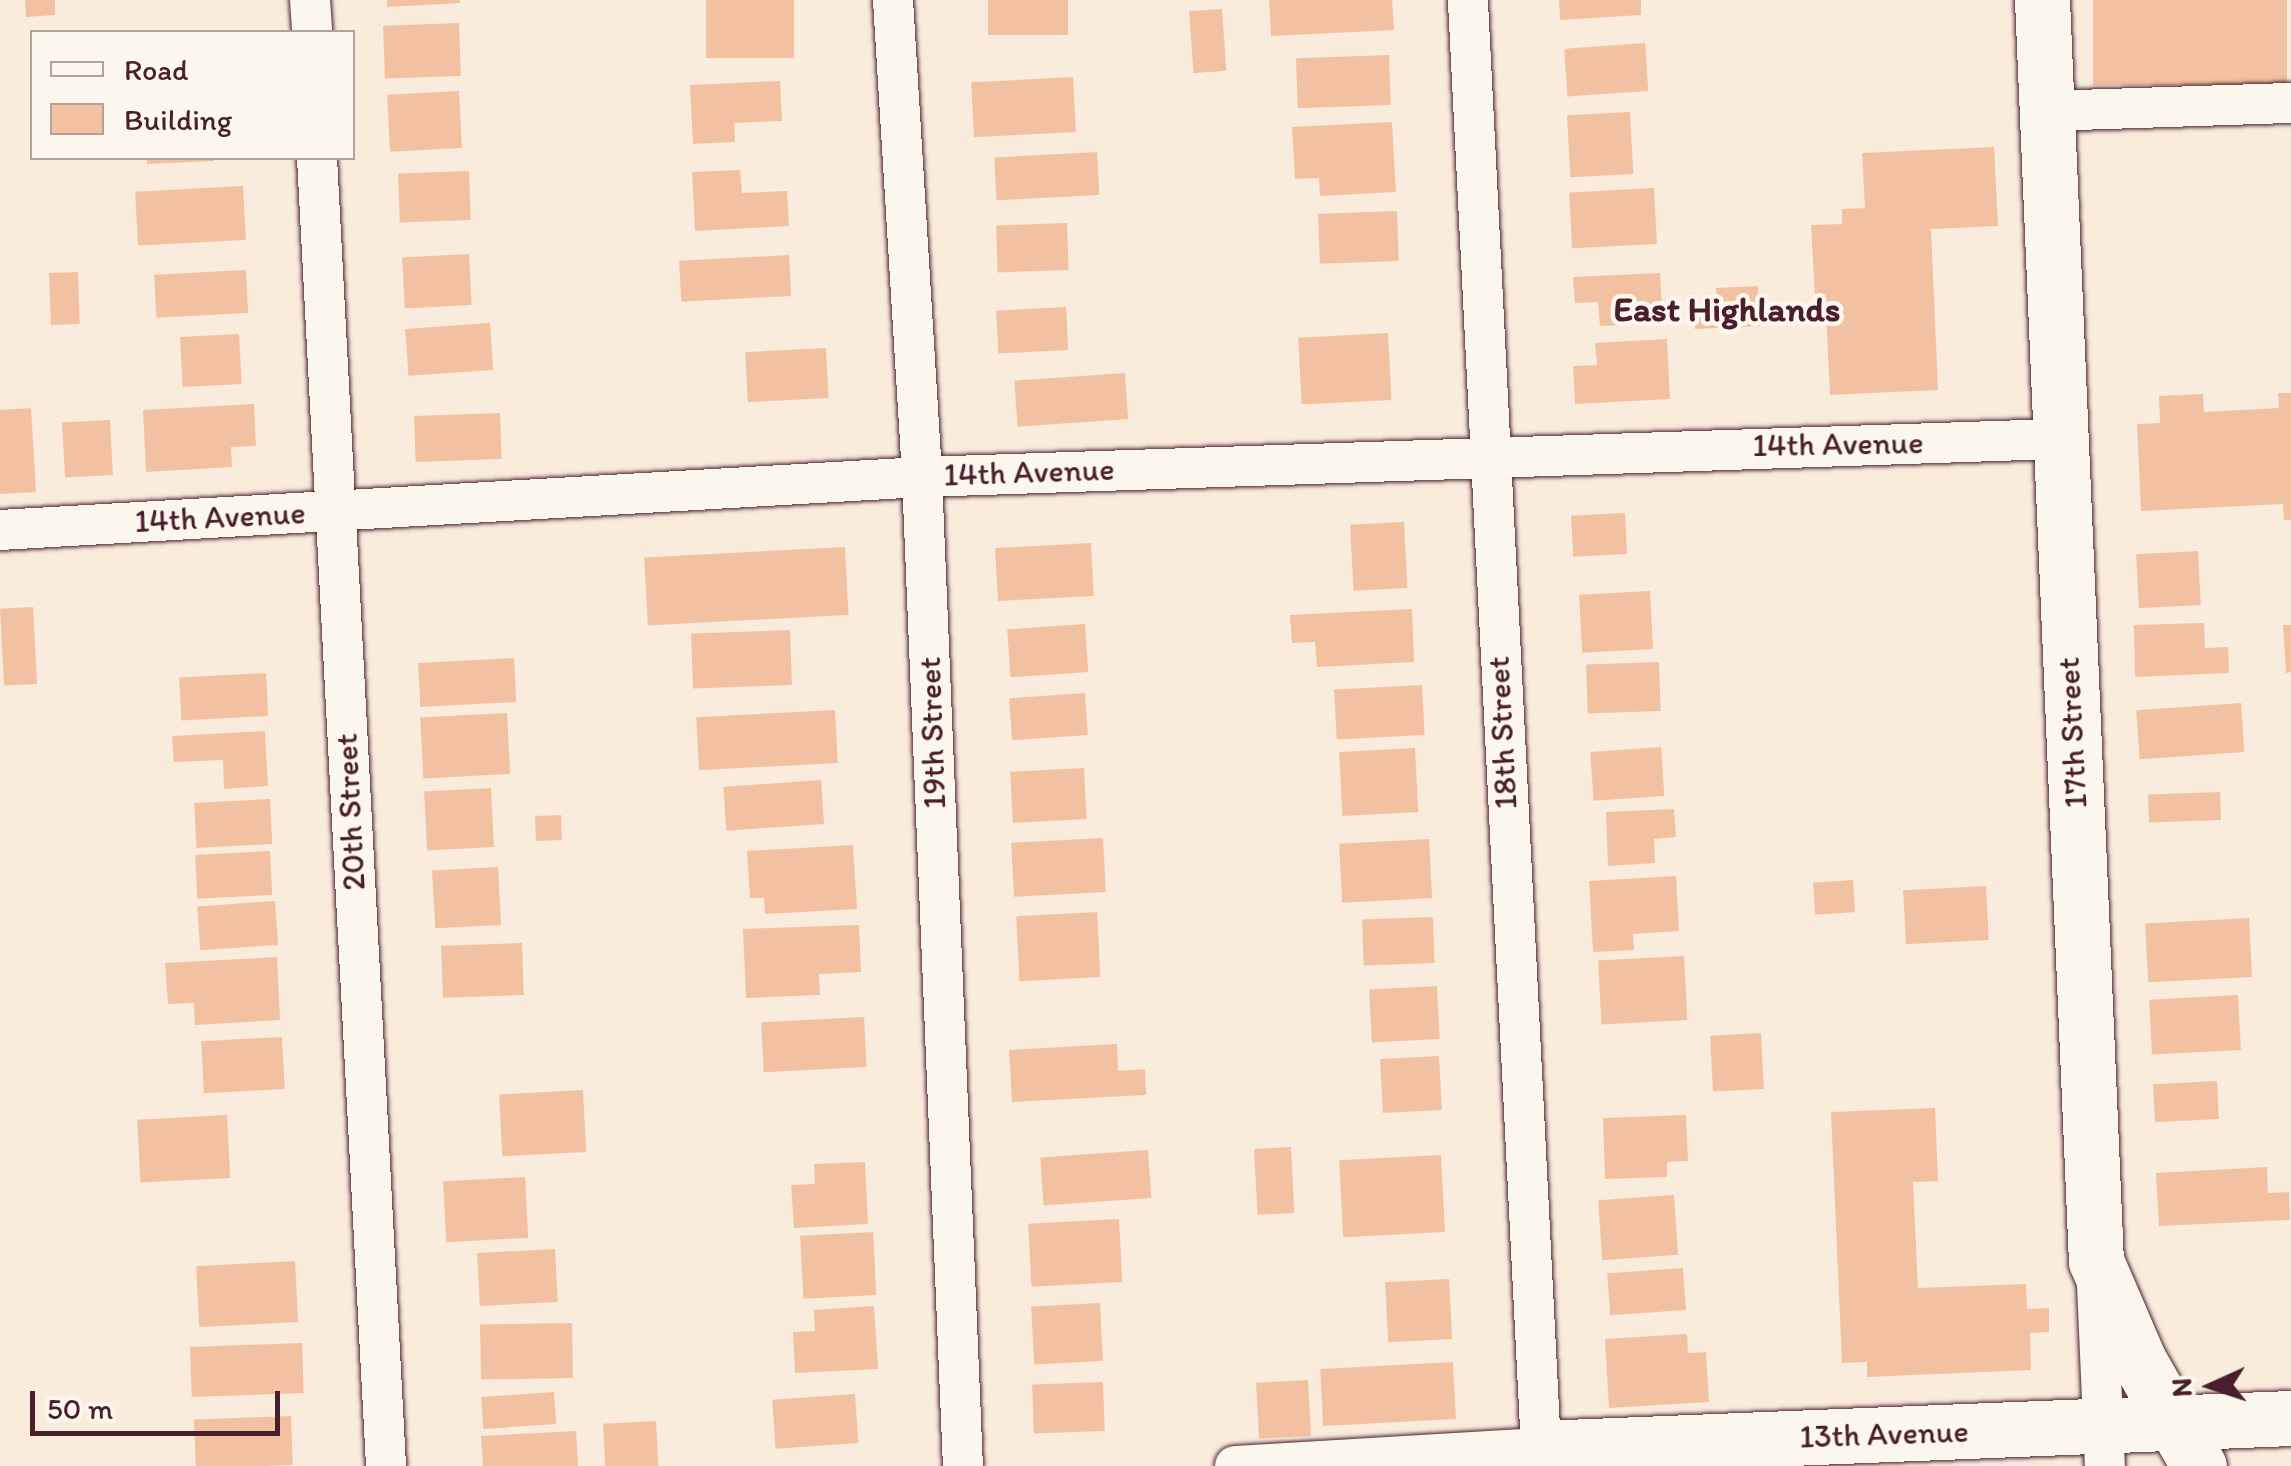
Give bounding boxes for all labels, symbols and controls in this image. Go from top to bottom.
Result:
legend [30,30,355,160]
text: Road [124,51,189,88]
text: Building [124,101,232,138]
district label: East Highlands [1615,288,1839,330]
street label: 14th Avenue [1753,423,1923,465]
street label: 14th Avenue [944,450,1114,494]
street label: 14th Avenue [134,493,306,541]
street label: 18th Street [1479,656,1525,810]
street label: 19th Street [910,657,954,809]
street label: 17th Street [2049,657,2095,809]
street label: 20th Street [327,733,373,891]
north arrow [2161,1336,2261,1436]
scale bar [35,1371,285,1433]
text: N [2164,1377,2199,1398]
text: 50 m [47,1390,113,1427]
street label: 13th Avenue [1799,1412,1969,1456]

